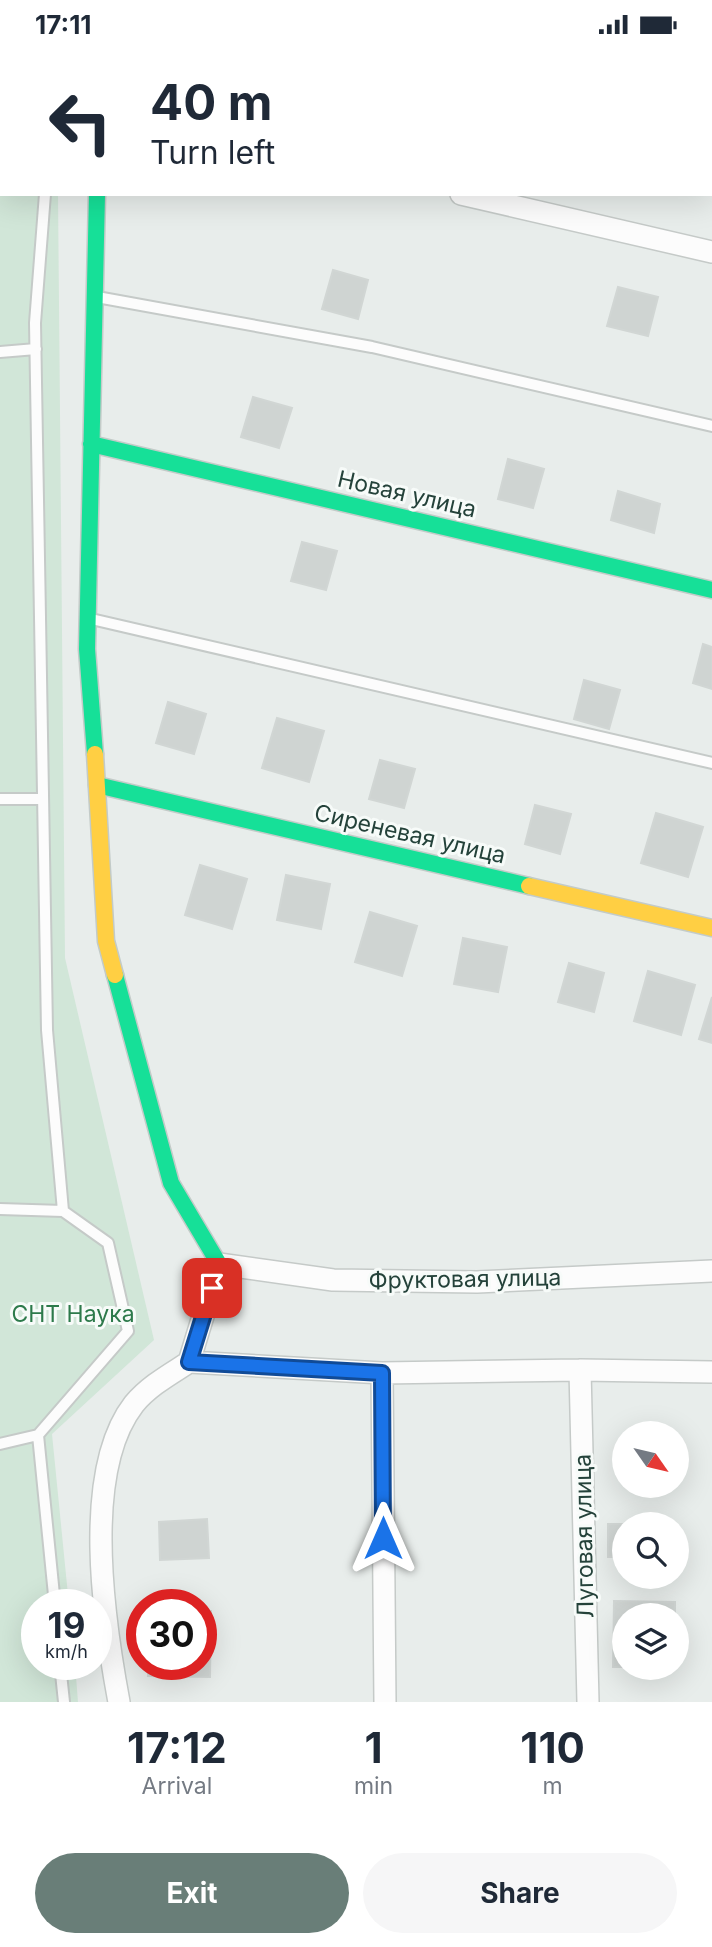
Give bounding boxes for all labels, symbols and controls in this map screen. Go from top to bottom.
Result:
text: 17:11 [35,9,92,40]
text: 40 m [150,73,273,132]
icon: left [35,77,126,168]
text: Turn left [150,133,275,172]
street label: Новая улица [335,464,479,524]
street label: Сиреневая улица [312,798,508,870]
pin [182,1258,242,1318]
street label: Фруктовая улица [368,1263,562,1295]
icon: arrive [193,1269,231,1307]
park label: СНТ Наука [11,1300,135,1328]
north arrow [612,1421,690,1498]
map controls [612,1421,689,1680]
street label: Луговая улица [569,1454,599,1618]
position arrow [346,1501,420,1575]
button: search [612,1512,689,1589]
speed limit sign: 30 [126,1589,217,1680]
button: layers [612,1603,689,1680]
text: 19 [48,1604,85,1646]
text: km/h [45,1641,88,1662]
text: 17:12 [127,1722,227,1773]
text: 1 [365,1722,383,1773]
text: 110 [520,1722,585,1773]
text: Arrival [142,1772,212,1800]
text: min [354,1772,393,1800]
text: m [543,1772,563,1800]
button: Exit [35,1853,349,1933]
button: Share [363,1853,677,1933]

